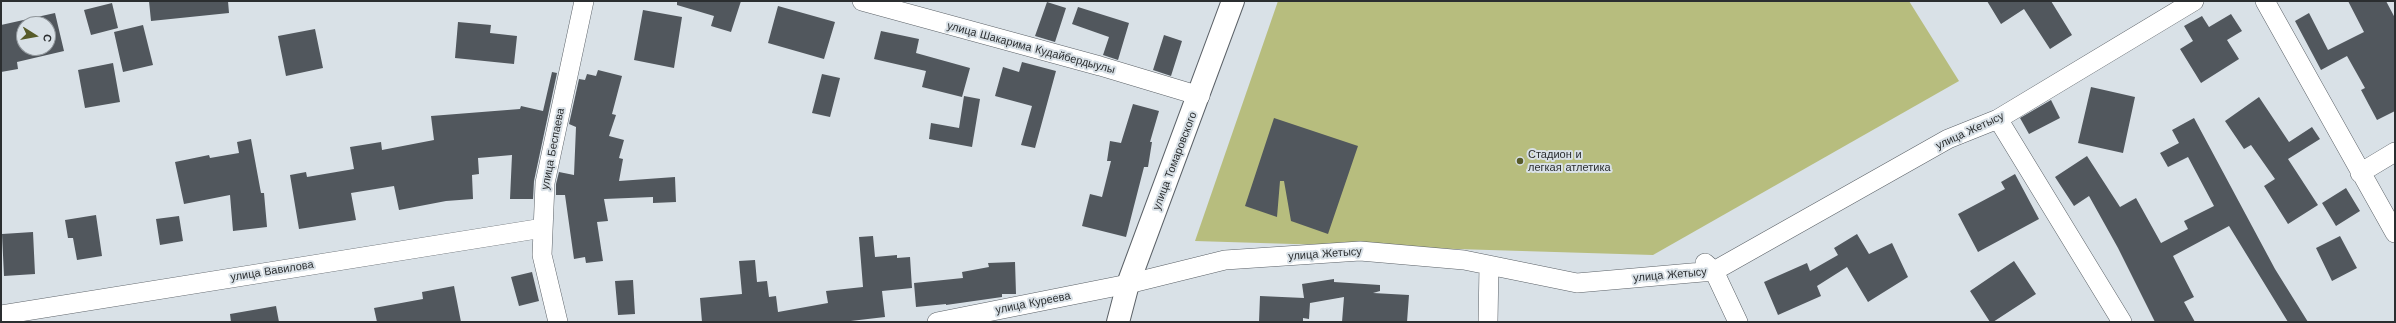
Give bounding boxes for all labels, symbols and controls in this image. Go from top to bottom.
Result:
north arrow [16,16,56,56]
street label: улица Шакарима Кудайбердыулы [946,19,1116,77]
text: С [40,33,54,43]
street label: улица Беспаева [539,107,567,191]
street label: улица Жетысу [1934,109,2006,153]
street label: улица Томаровского [1150,110,1200,212]
place label: Стадион и легкая атлетика [1528,148,1611,174]
marker: Стадион и легкая атлетика [1515,156,1525,166]
street label: улица Жетысу [1288,245,1362,263]
street label: улица Вавилова [230,258,314,284]
street label: улица Жетысу [1633,265,1707,285]
street label: улица Куреева [994,289,1072,317]

